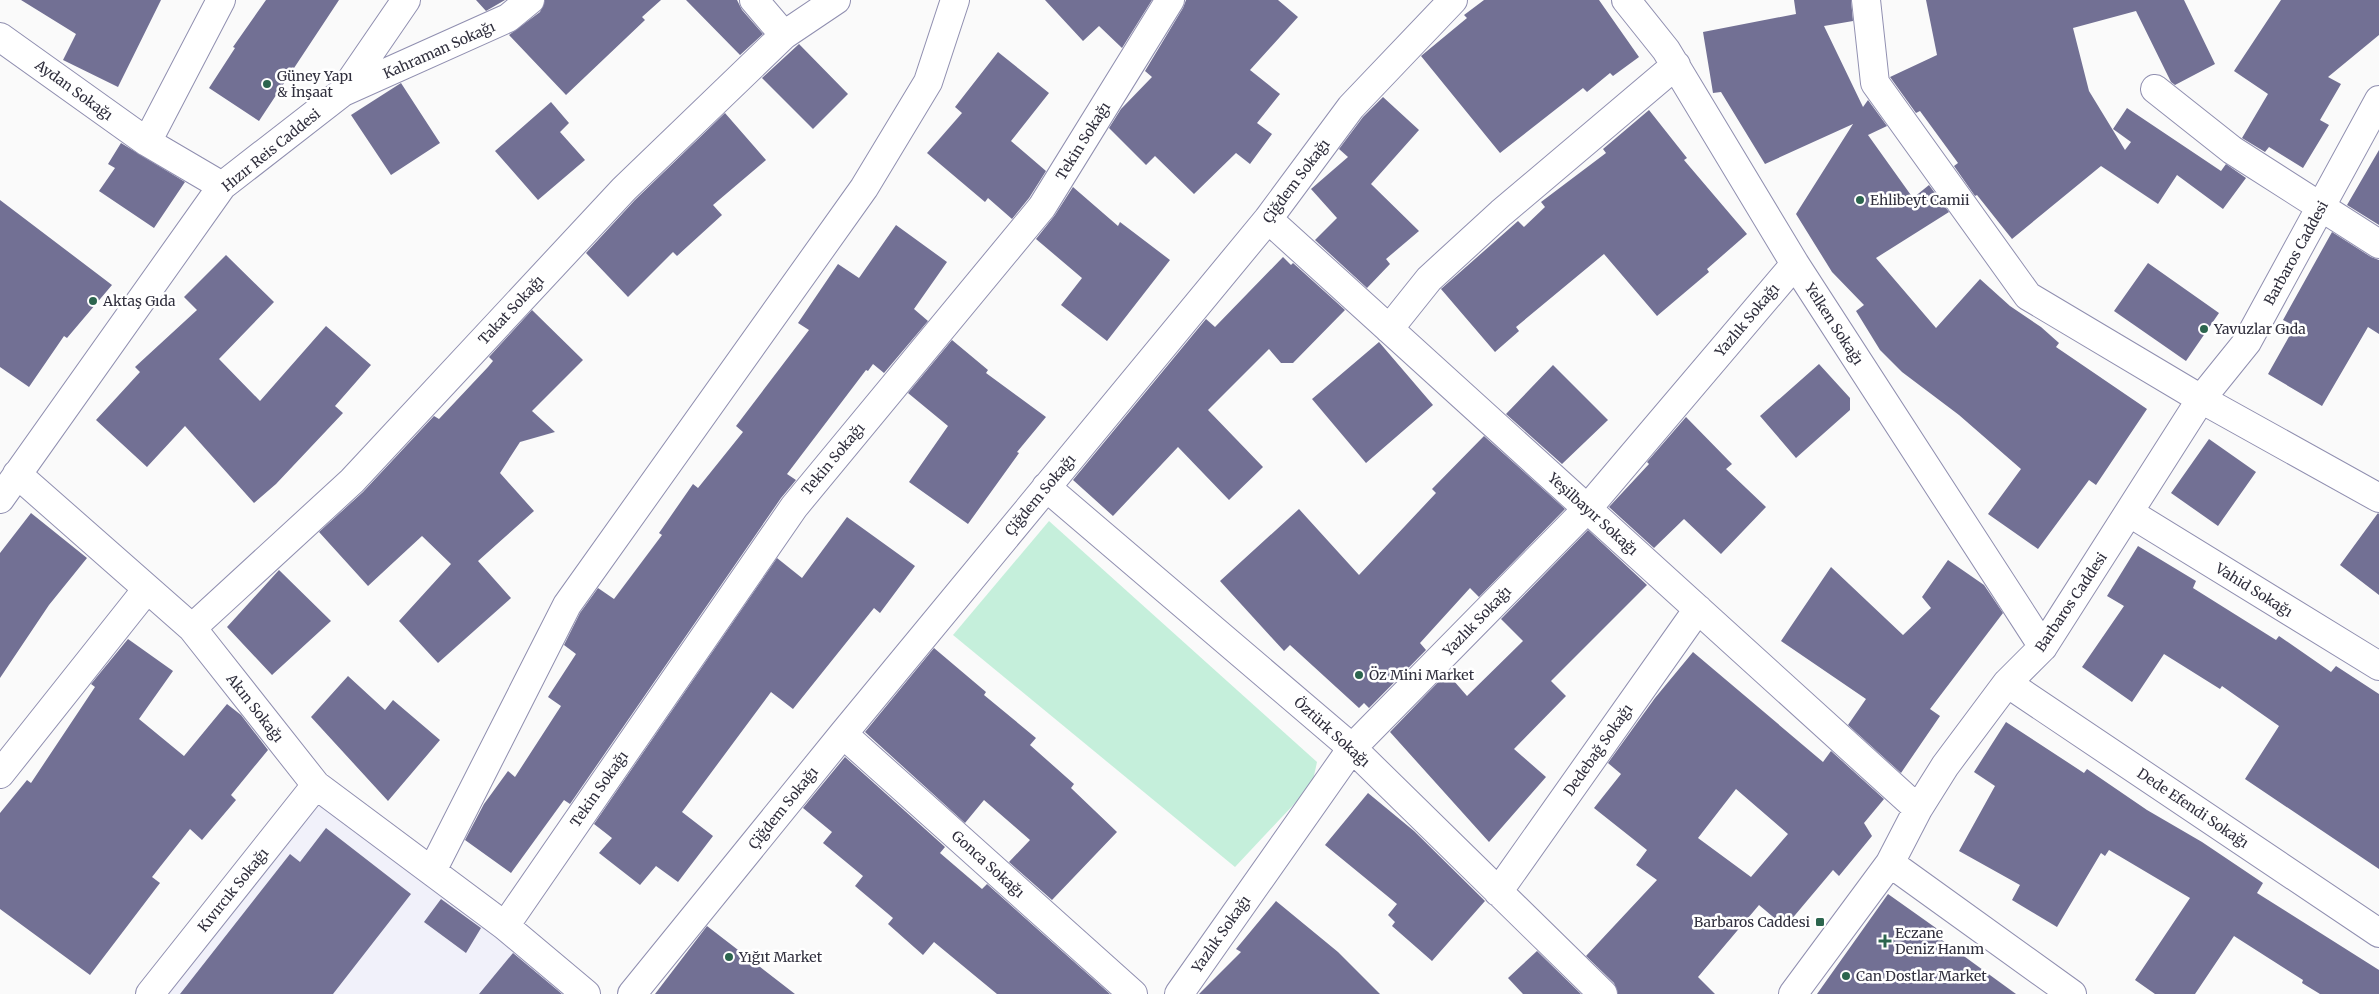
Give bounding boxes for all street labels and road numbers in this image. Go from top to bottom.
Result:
street label: Kahraman Sokağı [380,17,498,83]
street label: Aydan Sokağı [31,55,117,124]
street label: Tekin Sokağı [1052,98,1114,183]
street label: Hızır Reis Caddesi [218,104,324,195]
street label: Çiğdem Sokağı [1259,135,1334,227]
street label: Barbaros Caddesi [2260,197,2332,308]
street label: Takat Sokağı [474,271,548,348]
street label: Yazlık Sokağı [1710,279,1783,361]
street label: Yelken Sokağı [1800,279,1867,369]
street label: Tekin Sokağı [798,419,869,499]
street label: Çiğdem Sokağı [1001,450,1080,539]
street label: Yeşilbayır Sokağı [1544,468,1642,559]
street label: Barbaros Caddesi [2031,548,2111,655]
street label: Vahid Sokağı [2211,559,2296,621]
street label: Yazlık Sokağı [1438,582,1515,660]
street label: Akın Sokağı [222,669,288,746]
street label: Öztürk Sokağı [1290,693,1374,771]
street label: Dedebağ Sokağı [1560,700,1637,799]
street label: Tekin Sokağı [566,747,632,830]
street label: Çiğdem Sokağı [744,763,822,853]
street label: Dede Efendi Sokağı [2134,764,2253,852]
street label: Gonca Sokağı [948,827,1028,902]
street label: Kıvırcık Sokağı [194,844,273,935]
street label: Yazlık Sokağı [1187,892,1255,977]

